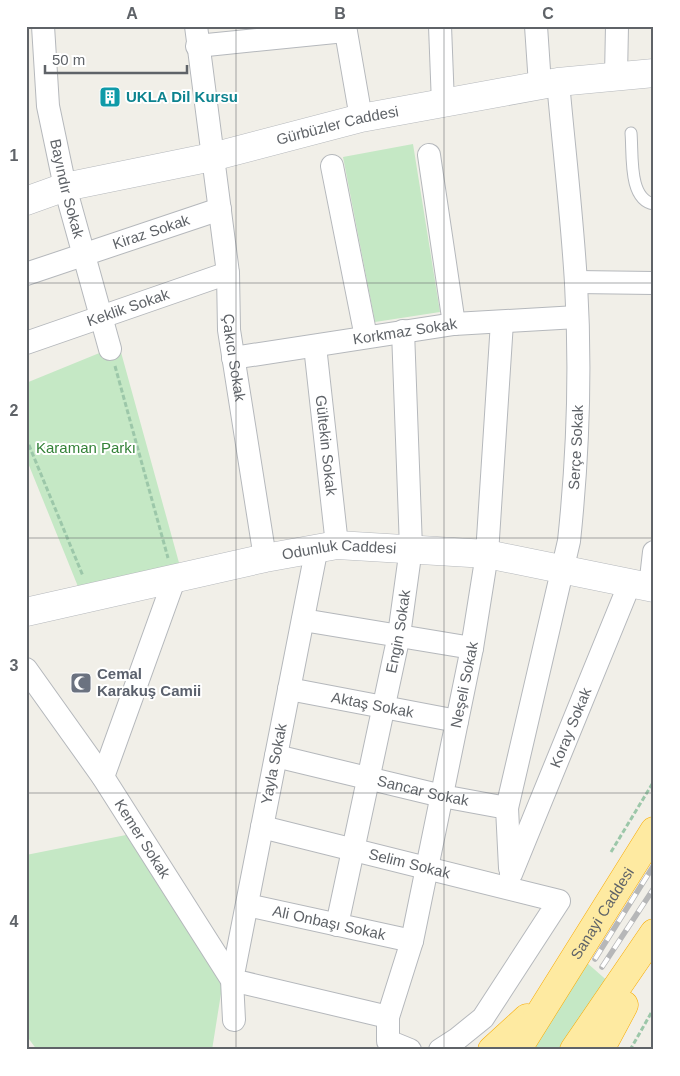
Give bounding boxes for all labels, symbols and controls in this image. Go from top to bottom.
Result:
text: A [126,5,138,22]
text: B [334,5,346,22]
text: C [542,5,554,22]
scale bar [45,42,188,74]
text: 50 m [52,51,85,68]
building icon: UKLA Dil Kursu [98,85,122,109]
place label: UKLA Dil Kursu [126,88,238,105]
street label: Gürbüzler Caddesi [275,102,400,148]
street label: Bayındır Sokak [47,137,88,241]
text: 1 [10,147,19,164]
street label: Kiraz Sokak [110,211,192,252]
street label: Keklik Sokak [85,285,172,329]
street label: Çakıcı Sokak [221,314,249,403]
street label: Korkmaz Sokak [352,315,459,347]
street label: Gültekin Sokak [312,394,341,497]
text: 2 [10,402,19,419]
street label: Serçe Sokak [565,404,586,490]
park label: Karaman Parkı [36,439,136,456]
street label: Odunluk Caddesi [281,536,397,563]
street label: Engin Sokak [382,588,413,675]
street label: Neşeli Sokak [447,640,481,729]
text: 3 [10,657,19,674]
place label: Cemal Karakuş Camii [97,665,201,699]
mosque icon: Cemal Karakuş Camii [69,671,93,695]
street label: Koray Sokak [546,685,594,770]
street label: Aktaş Sokak [330,688,416,721]
street label: Yayla Sokak [257,721,290,806]
street label: Sancar Sokak [376,772,471,809]
street label: Kemer Sokak [111,796,174,882]
street label: Selim Sokak [367,845,453,882]
street label: Sanayi Caddesi [567,864,637,962]
street label: Ali Onbaşı Sokak [271,902,388,943]
text: 4 [10,913,19,930]

